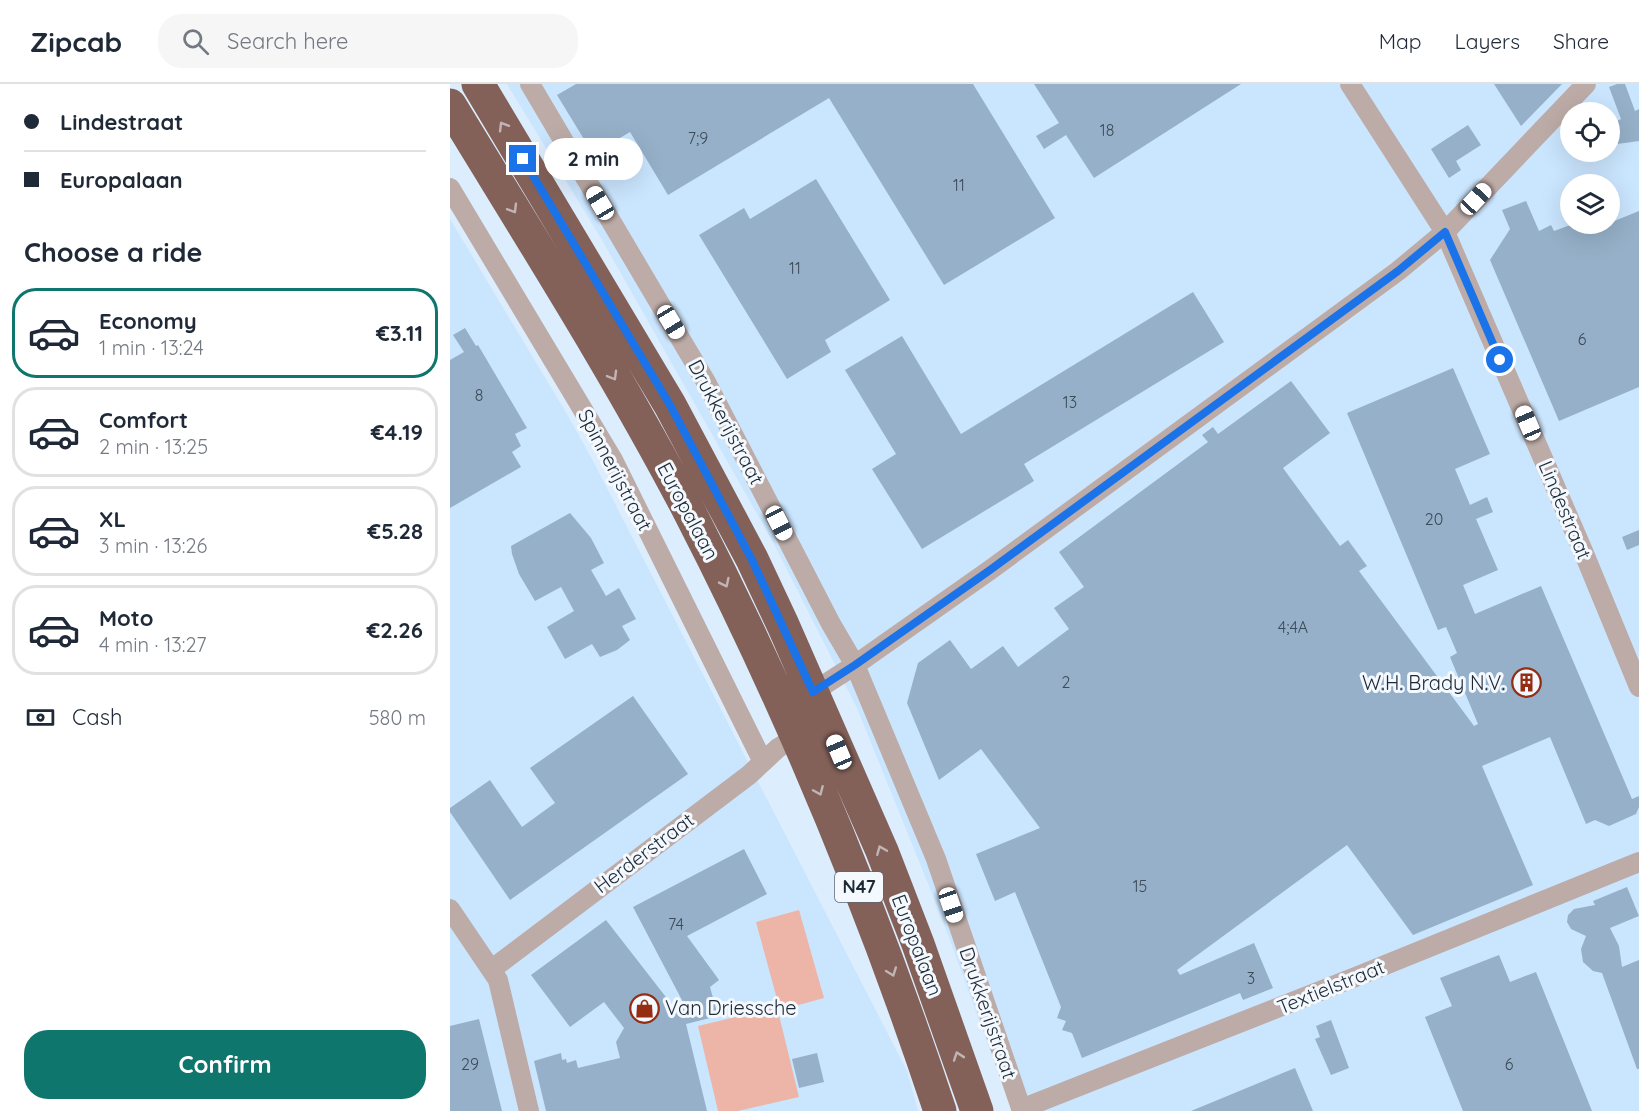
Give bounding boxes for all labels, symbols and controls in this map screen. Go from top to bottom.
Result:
search box [158,14,578,68]
text: Zipcab [30,24,122,59]
icon: search [179,25,212,58]
text: Search here [227,27,349,55]
text: Map [1379,28,1422,54]
text: Layers [1455,28,1520,54]
text: Share [1553,28,1609,54]
map controls [1560,102,1620,234]
button: locate [1560,102,1620,162]
text: Lindestraat [60,108,183,136]
house number: 18 [1100,120,1114,140]
one-way arrow [499,122,511,132]
house number: 7;9 [688,128,708,148]
callout: 2 min [544,138,643,180]
route end [509,145,536,172]
text: 2 min [567,146,620,171]
text: Europalaan [60,166,183,194]
button: layers [1560,174,1620,234]
house number: 11 [953,175,965,195]
car [1457,180,1495,218]
car [583,183,617,223]
one-way arrow [505,203,517,213]
text: Choose a ride [24,235,202,269]
house number: 11 [789,258,801,278]
car [654,302,688,342]
icon: car [27,306,81,360]
text: Economy [99,307,197,335]
text: €3.11 [376,319,423,347]
house number: 6 [1578,329,1587,349]
text: 1 min · 13:24 [99,335,204,360]
route start [1486,346,1513,373]
street label: Drukkerijstraat [683,355,770,489]
one-way arrow [606,370,617,380]
house number: 8 [475,385,483,405]
house number: 13 [1063,392,1077,412]
car [1513,403,1543,443]
icon: car [27,405,81,459]
street label: Spinnerijstraat [573,405,658,535]
text: Comfort [99,406,188,434]
text: €4.19 [371,418,423,446]
text: 2 min · 13:25 [99,434,208,459]
street label: Lindestraat [1533,457,1598,563]
street label: Europalaan [652,458,725,564]
car [763,503,795,543]
icon: car [27,504,81,558]
text: XL [99,505,126,533]
house number: 20 [1425,509,1443,529]
text: €5.28 [367,517,423,545]
text: 3 min · 13:26 [99,533,207,558]
one-way arrow [717,577,729,588]
icon: car [27,603,81,657]
text: Moto [99,604,153,632]
text: €2.26 [367,616,423,644]
house number: 4;4A [1278,617,1308,637]
text: 4 min · 13:27 [99,632,207,657]
building icon: W.H. Brady N.V. [1510,667,1542,699]
place label: W.H. Brady N.V. [1362,670,1505,695]
house number: 2 [1062,672,1071,692]
icon: cash [24,701,57,734]
text: Cash [72,703,123,731]
text: 580 m [369,705,426,730]
car [824,732,854,772]
one-way arrow [812,785,824,796]
street label: Herderstraat [589,807,699,898]
one-way arrow [876,846,888,857]
road number: N47 [835,872,883,902]
house number: 15 [1133,876,1147,896]
car [937,885,965,925]
street label: Europalaan [887,891,948,999]
house number: 74 [668,914,684,934]
street label: Drukkerijstraat [954,944,1023,1082]
street label: Textielstraat [1274,954,1388,1019]
one-way arrow [884,966,897,977]
house number: 3 [1247,968,1255,988]
shop icon: Van Driessche [628,992,660,1024]
place label: Van Driessche [665,995,797,1020]
button: Confirm [24,1030,426,1099]
one-way arrow [952,1051,965,1062]
house number: 29 [461,1054,479,1074]
house number: 6 [1505,1054,1514,1074]

